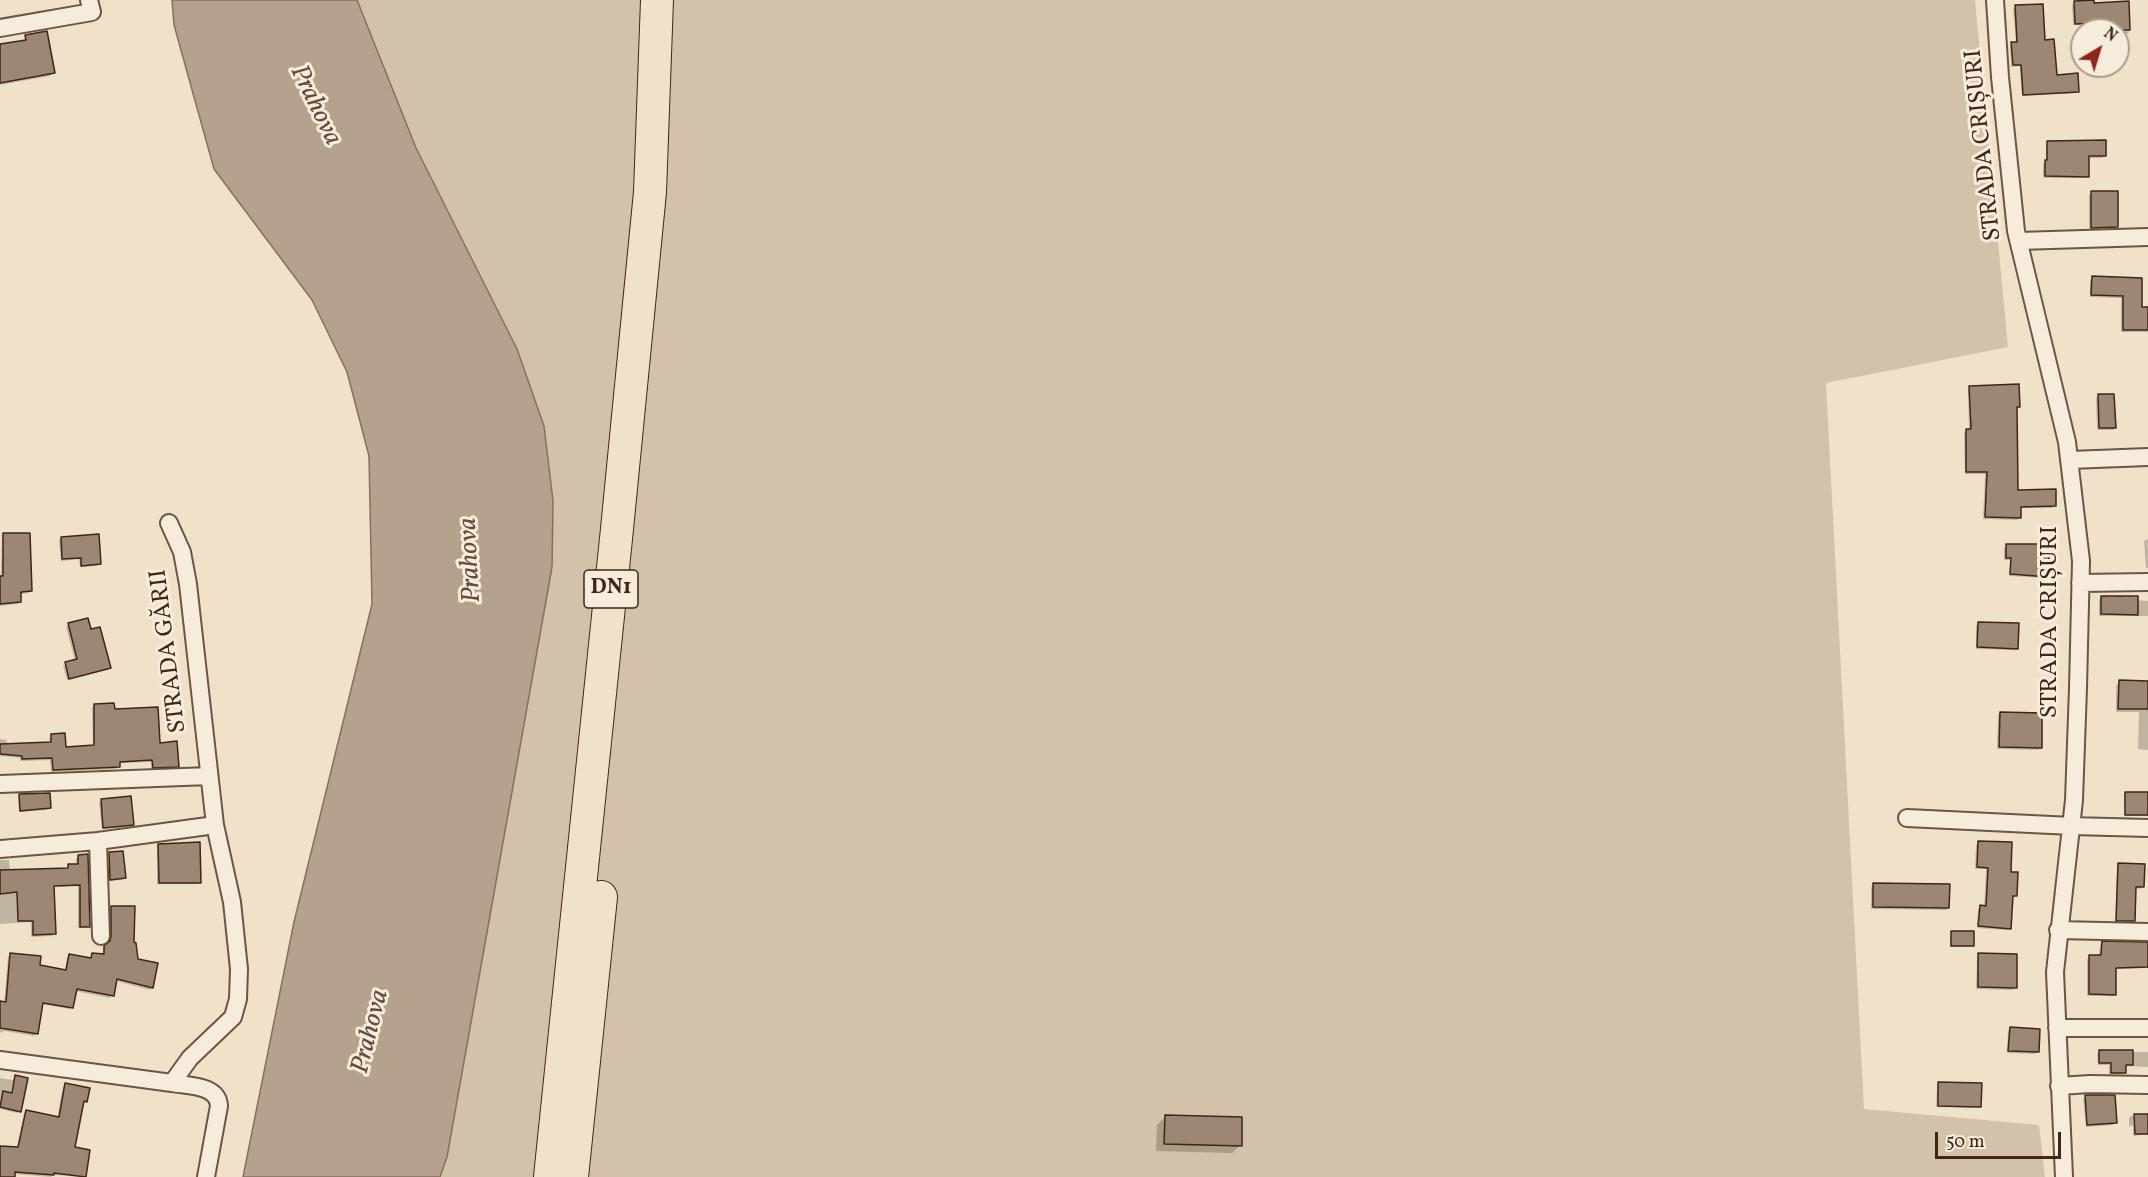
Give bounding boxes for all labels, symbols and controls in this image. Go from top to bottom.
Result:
north arrow [2070,18,2130,78]
text: N [2098,23,2121,48]
street label: STRADA CRIȘURI [1961,48,2009,242]
water label: Prahova [281,61,347,151]
water label: Prahova [454,517,490,603]
street label: STRADA CRIȘURI [2038,526,2066,718]
street label: STRADA GĂRII [146,567,194,735]
road number: DN1 [584,570,638,608]
water label: Prahova [347,987,397,1077]
scale bar [1938,1120,2064,1158]
text: 50 m [1946,1130,1985,1155]

